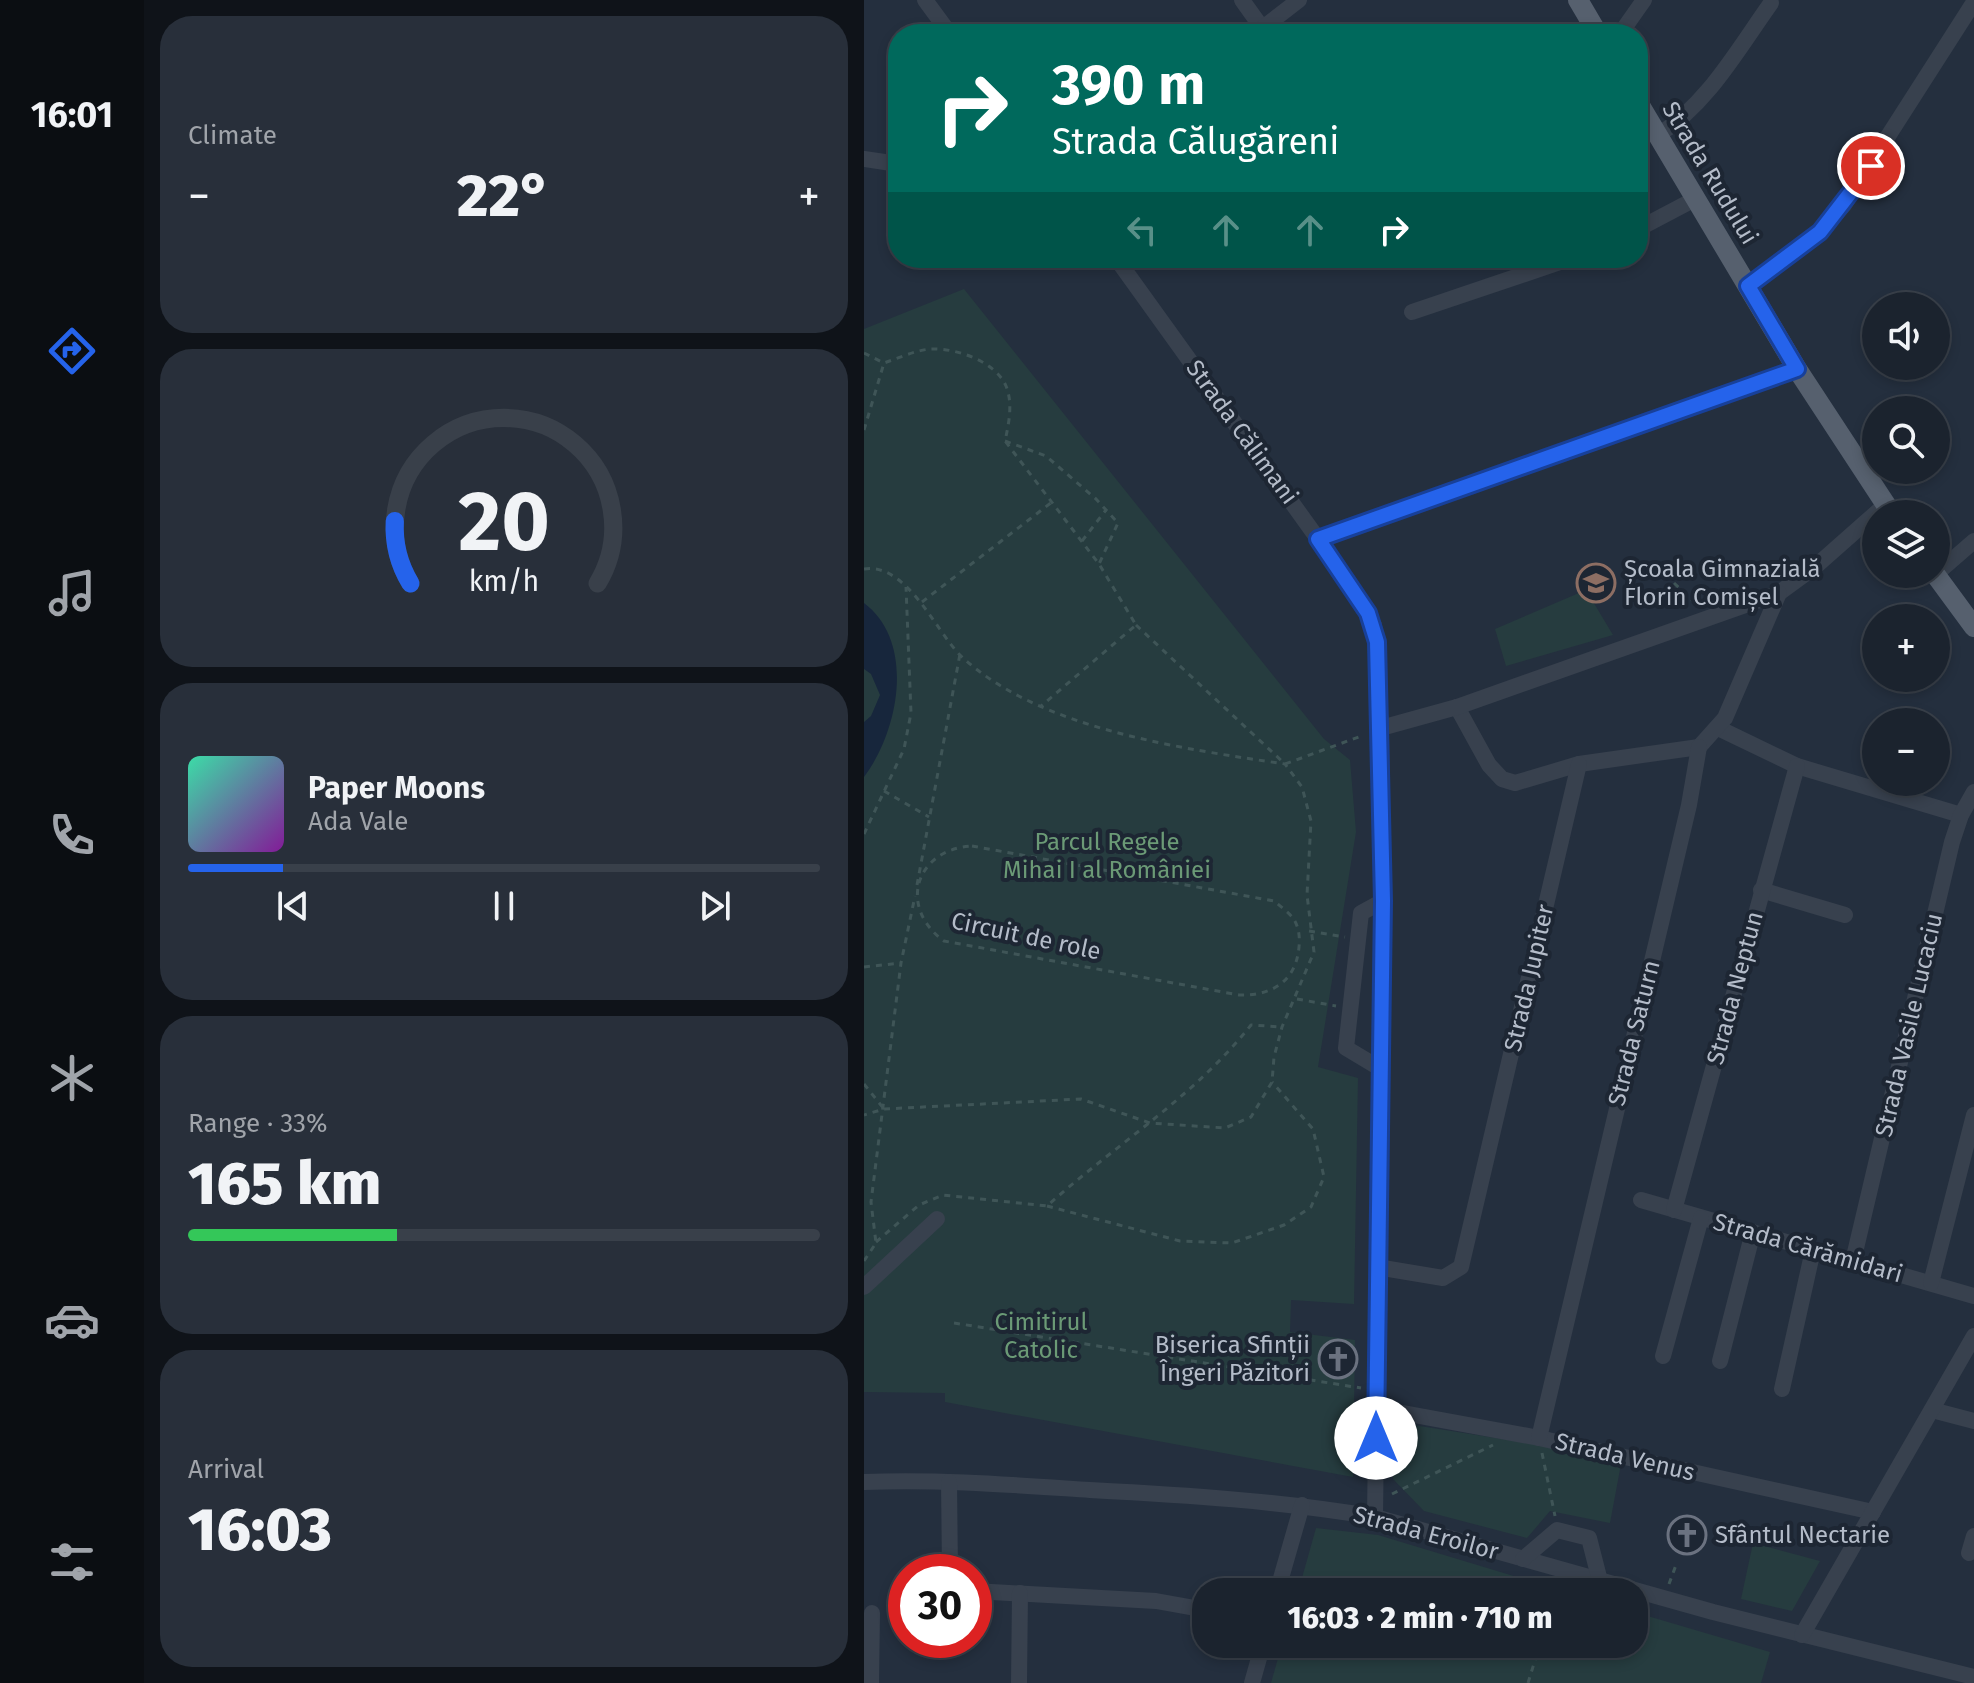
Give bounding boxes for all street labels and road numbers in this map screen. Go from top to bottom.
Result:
street label: Strada Rudului [1656,97,1764,249]
street label: Strada Călimani [1180,354,1304,510]
street label: Strada Jupiter [1498,901,1560,1054]
street label: Circuit de role [949,906,1103,966]
street label: Strada Neptun [1701,908,1769,1068]
street label: Strada Vasile Lucaciu [1870,910,1948,1140]
street label: Strada Saturn [1602,957,1666,1109]
street label: Strada Cărămidari [1710,1208,1906,1288]
street label: Strada Venus [1553,1427,1697,1487]
street label: Strada Eroilor [1350,1500,1502,1566]

